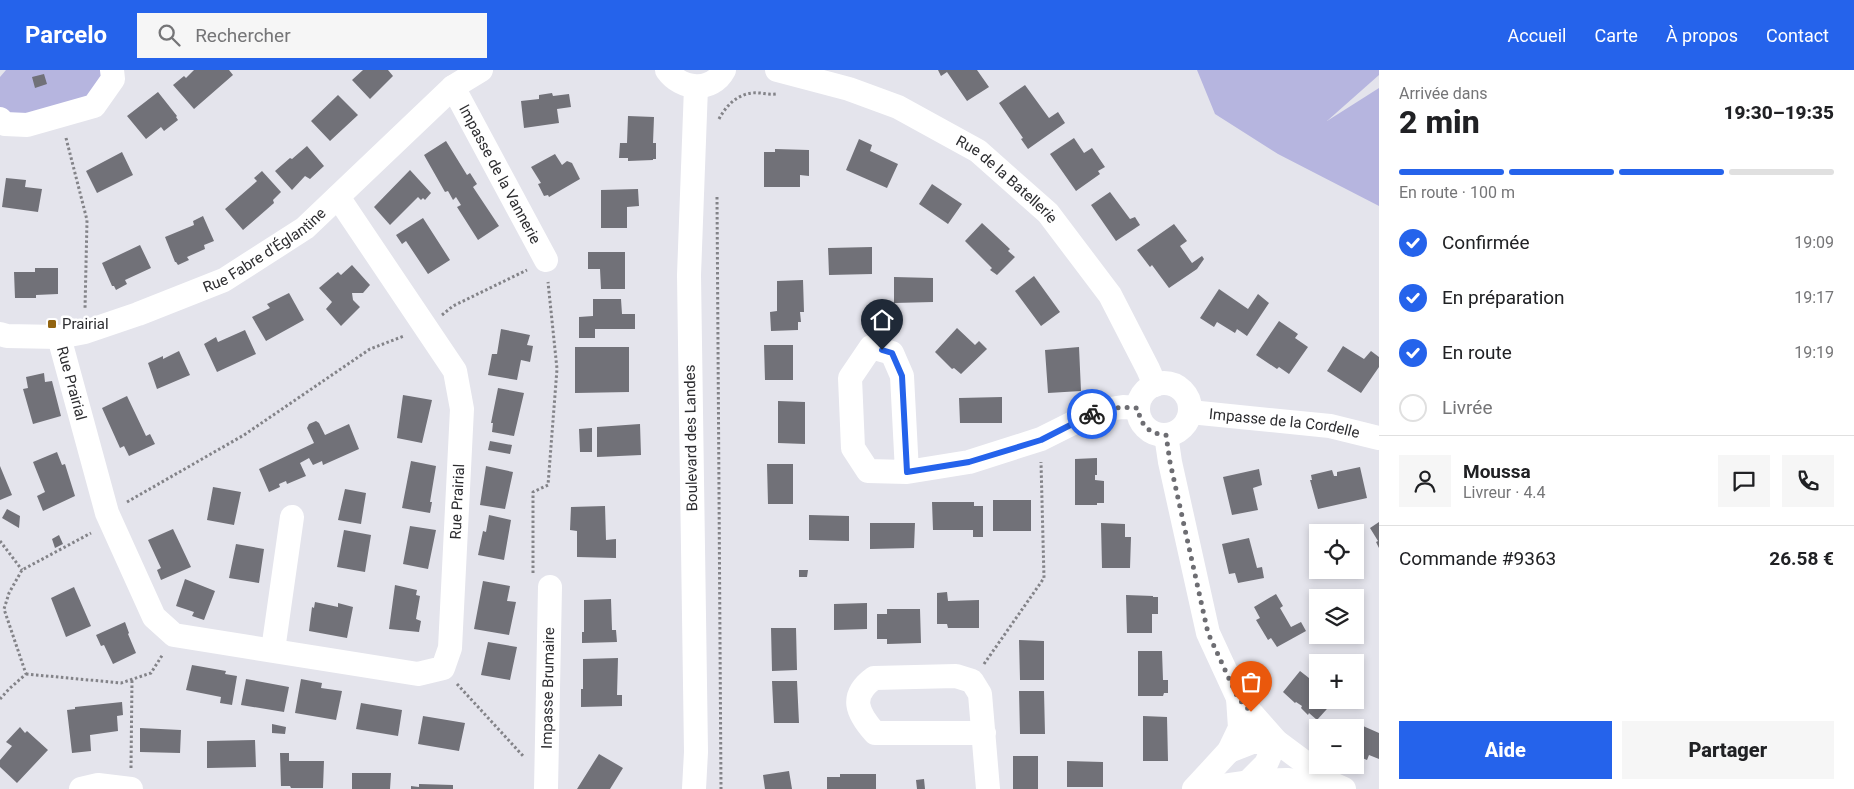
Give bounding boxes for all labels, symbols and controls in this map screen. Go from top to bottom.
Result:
search box [137,13,487,58]
text: Parcelo [25,21,107,49]
icon: search [155,21,183,49]
text: Rechercher [195,24,291,47]
text: Accueil [1508,25,1566,46]
text: Carte [1594,25,1638,46]
text: À propos [1666,25,1738,46]
text: Contact [1766,25,1829,46]
text: Arrivée dans [1399,84,1488,103]
street label: Impasse de la Vannerie [455,101,545,247]
text: 19:30–19:35 [1723,101,1834,124]
text: 2 min [1399,103,1480,141]
street label: Rue de la Batellerie [953,132,1061,227]
text: En route · 100 m [1399,183,1515,202]
street label: Rue Fabre d'Églantine [200,204,330,296]
icon: check [1399,229,1427,257]
text: Confirmée [1442,231,1529,254]
text: 19:09 [1794,233,1834,252]
icon: check [1399,284,1427,312]
text: En préparation [1442,286,1565,309]
text: 19:17 [1794,288,1834,307]
pin [861,299,903,350]
icon: home [868,306,896,334]
place label: Prairial [62,315,109,333]
marker: Prairial [46,318,58,330]
icon: check [1399,339,1427,367]
text: En route [1442,341,1512,364]
text: 19:19 [1794,343,1834,362]
street label: Rue Prairial [53,344,90,422]
street label: Boulevard des Landes [681,365,701,511]
courier [1067,389,1117,439]
text: Livrée [1442,396,1492,419]
icon: bike [1078,400,1106,428]
street label: Impasse de la Cordelle [1208,405,1362,442]
button: person [1399,455,1451,507]
button: chat [1718,455,1770,507]
button: phone [1782,455,1834,507]
text: Moussa [1463,460,1531,483]
street label: Rue Prairial [446,463,468,540]
text: Livreur · 4.4 [1463,483,1546,502]
map controls [1309,524,1364,774]
button: locate [1309,524,1364,579]
text: Commande #9363 [1399,547,1556,570]
text: 26.58 € [1769,547,1834,570]
button: layers [1309,589,1364,644]
street label: Impasse Brumaire [538,627,558,749]
button: + [1309,654,1364,709]
pin [1230,661,1272,712]
icon: bag [1237,668,1265,696]
button: − [1309,719,1364,774]
button: Aide [1399,721,1612,779]
button: Partager [1622,721,1834,779]

